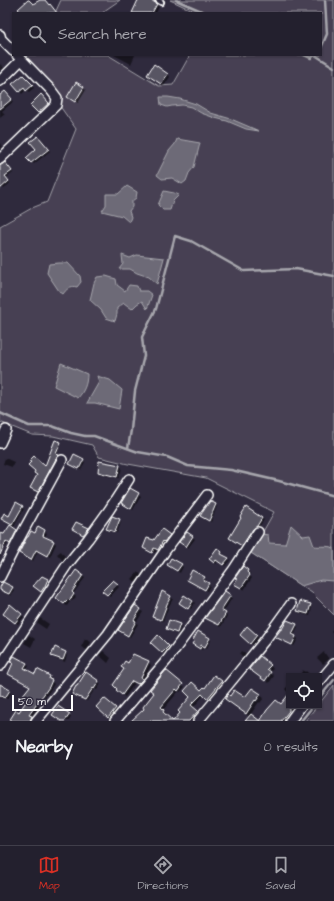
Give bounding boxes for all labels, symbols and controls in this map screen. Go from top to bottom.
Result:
search box [12,12,322,56]
icon: search [26,23,48,45]
text: Search here [58,24,147,45]
map controls [286,673,322,709]
button: locate [286,673,322,709]
scale bar [12,693,73,712]
text: 50 m [18,694,46,709]
text: Nearby [16,735,73,759]
text: 0 results [263,738,318,756]
tab: Map [38,854,60,893]
tab: Directions [137,854,189,893]
tab: Saved [266,854,296,893]

